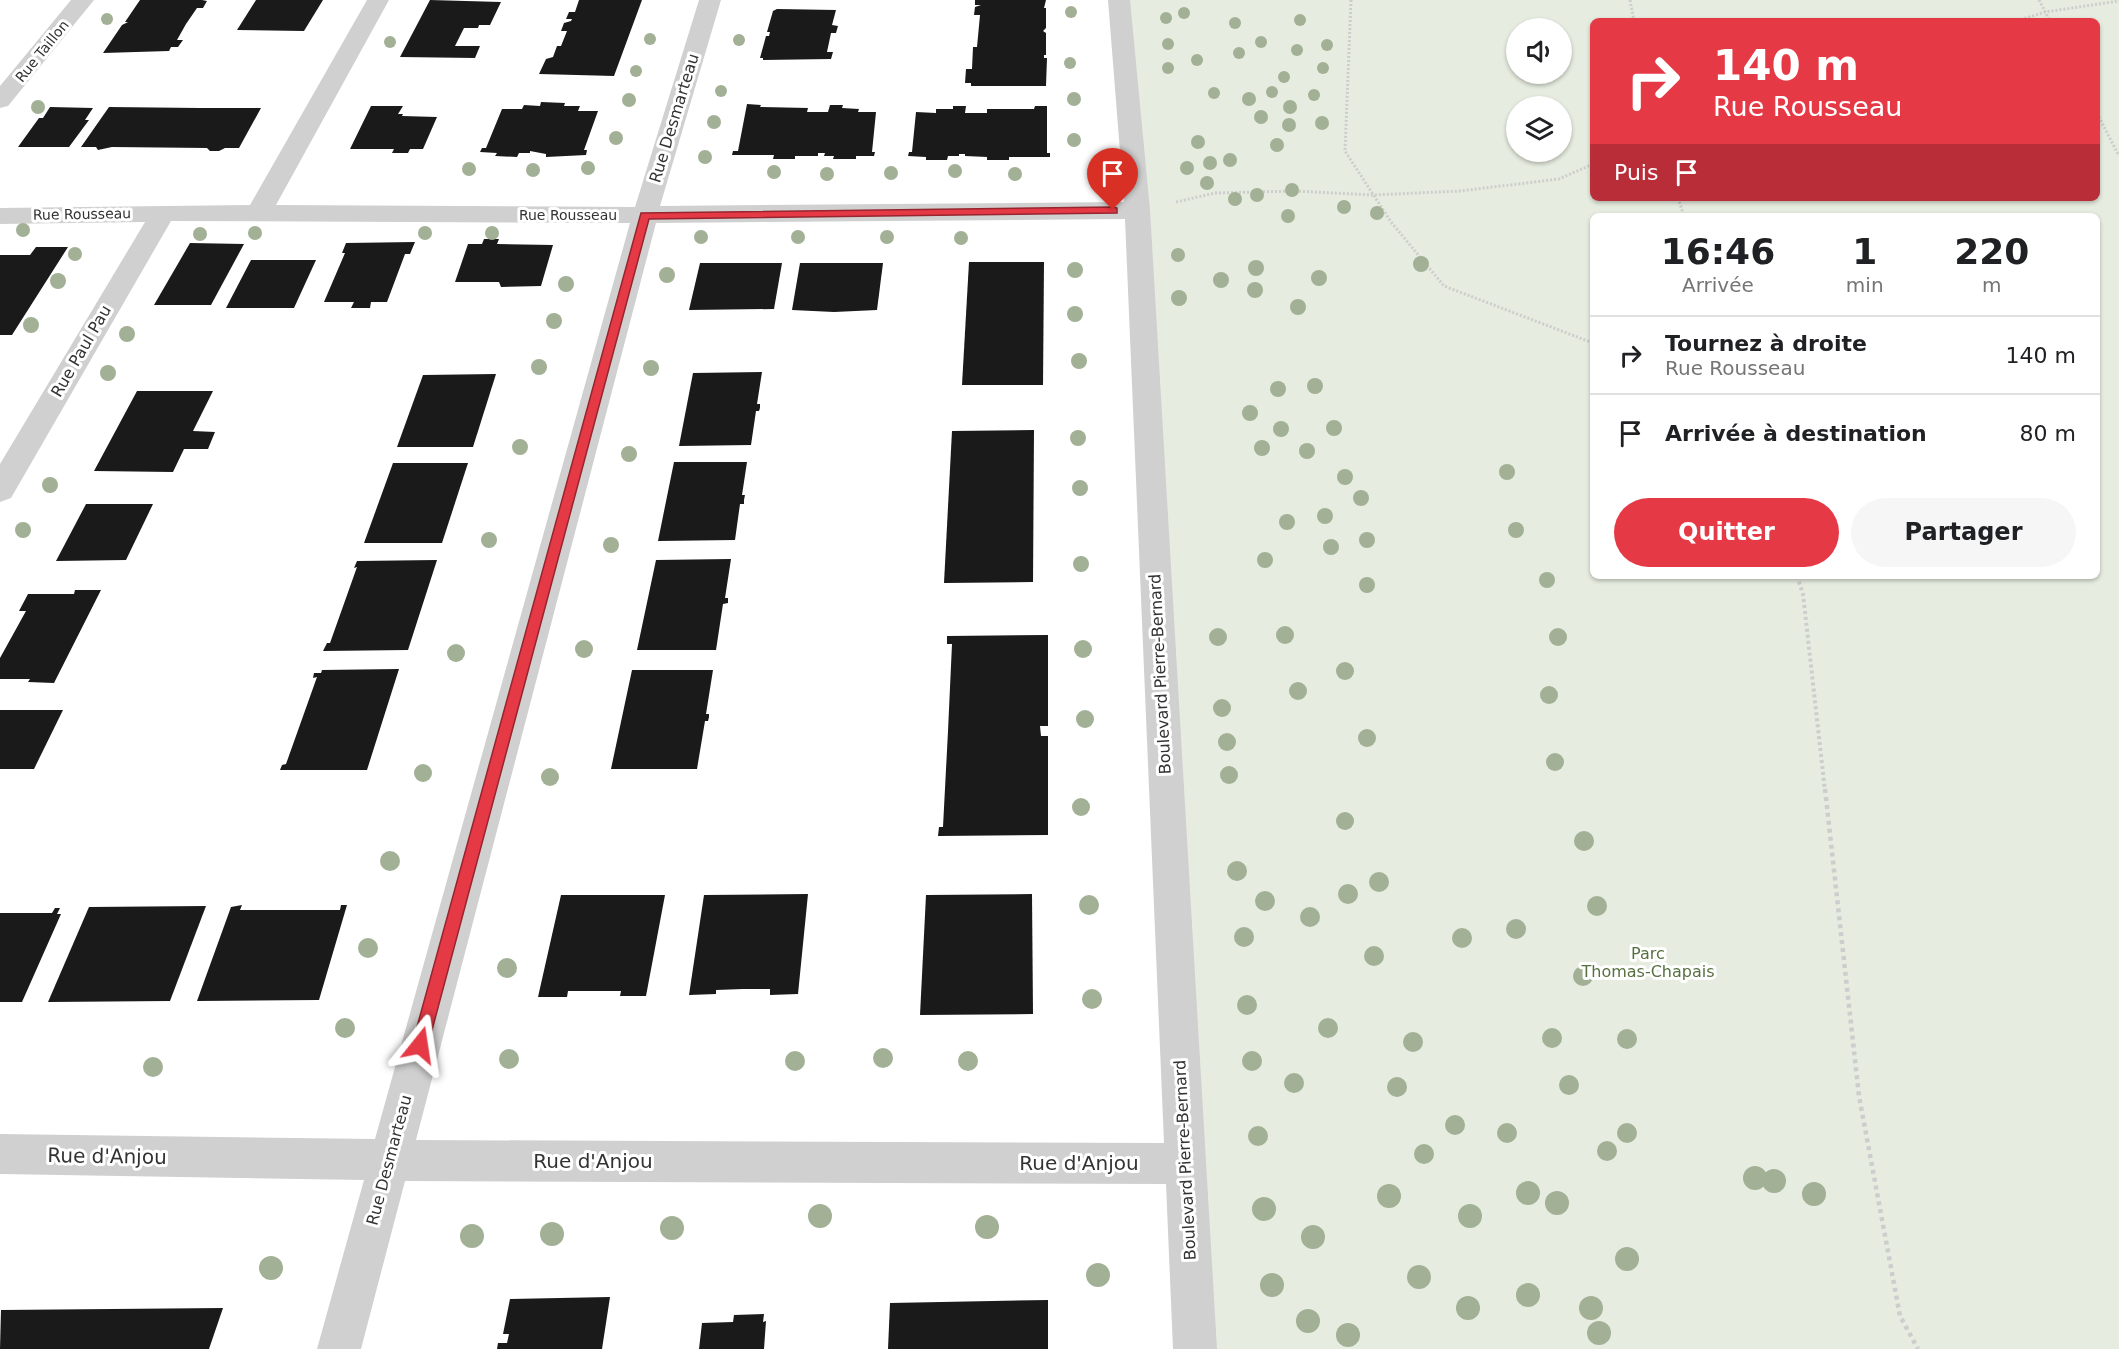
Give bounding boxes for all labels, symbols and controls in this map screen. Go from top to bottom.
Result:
street label: Rue Taillon [12,17,72,85]
map controls [1506,18,1572,162]
button: sound [1506,18,1572,84]
text: 140 m [1713,41,1859,90]
icon: right [1614,42,1692,120]
street label: Rue Desmarteau [645,51,703,185]
text: Rue Rousseau [1713,91,1902,122]
button: layers [1506,96,1572,162]
pin [1087,148,1138,210]
icon: arrive [1670,156,1703,189]
icon: arrive [1096,157,1129,190]
text: Puis [1614,160,1658,185]
street label: Rue Rousseau [33,205,131,223]
street label: Rue Rousseau [519,207,617,223]
text: 16:46 [1661,231,1775,272]
text: 1 [1852,231,1877,272]
text: 220 [1954,231,2029,272]
text: Arrivée [1682,273,1754,297]
text: min [1846,273,1884,297]
text: m [1982,273,2002,297]
street label: Rue Paul Pau [47,302,115,400]
text: Tournez à droite [1665,331,1867,356]
icon: right [1614,339,1647,372]
text: 140 m [2006,343,2076,368]
text: Rue Rousseau [1665,356,1805,380]
icon: arrive [1614,417,1647,450]
text: Arrivée à destination [1665,421,1927,446]
text: 80 m [2020,421,2076,446]
button: Quitter [1614,498,1839,567]
button: Partager [1851,498,2076,567]
street label: Boulevard Pierre-Bernard [1145,573,1175,775]
park label: Parc Thomas-Chapais [1580,944,1715,981]
position arrow [388,1013,452,1077]
street label: Boulevard Pierre-Bernard [1170,1059,1200,1261]
street label: Rue Desmarteau [362,1093,416,1227]
street label: Rue d'Anjou [47,1143,167,1169]
street label: Rue d'Anjou [533,1149,653,1173]
street label: Rue d'Anjou [1019,1151,1139,1175]

